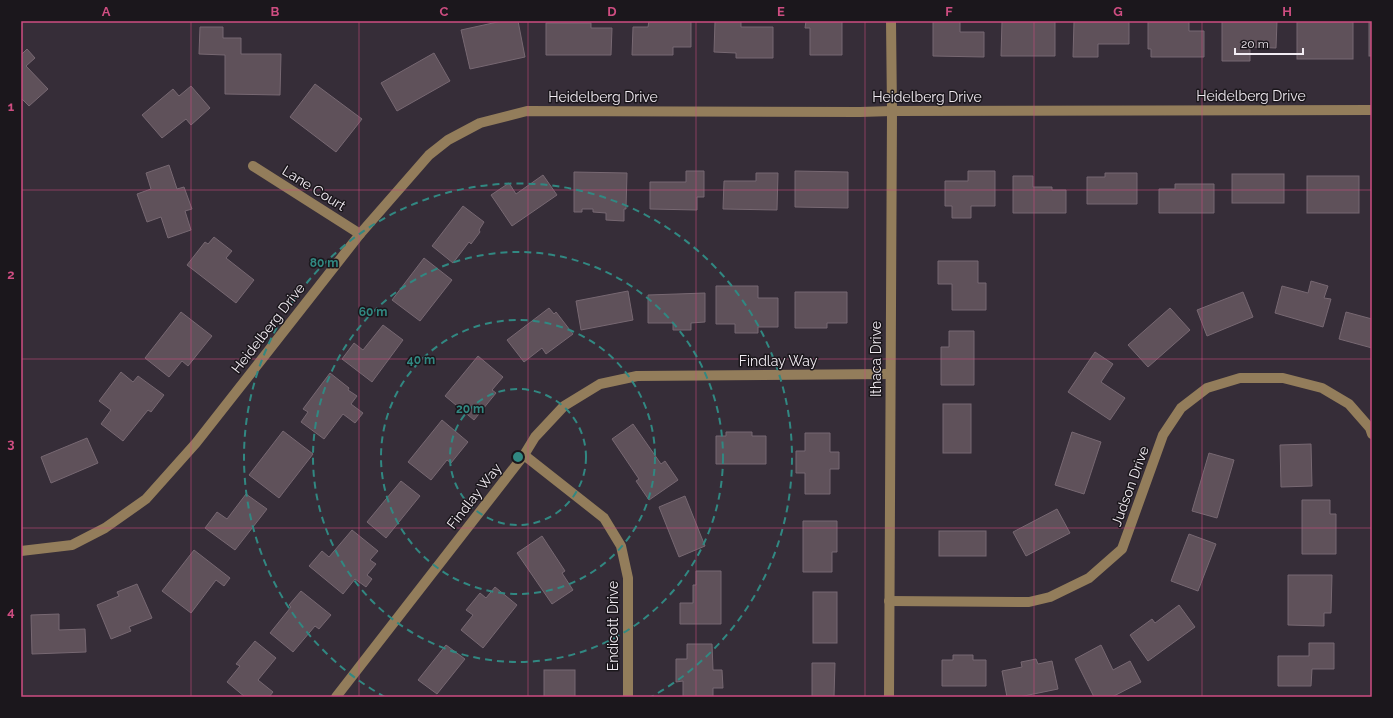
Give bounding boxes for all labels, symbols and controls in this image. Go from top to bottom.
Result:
text: A [102,4,111,19]
text: B [271,4,280,19]
text: C [440,4,449,19]
text: D [607,4,617,19]
text: E [777,4,785,19]
text: F [945,4,953,19]
text: G [1113,4,1123,19]
text: H [1282,4,1292,19]
scale bar [1235,30,1303,56]
text: 20 m [1241,37,1269,51]
street label: Heidelberg Drive [1196,88,1306,104]
street label: Heidelberg Drive [548,89,658,105]
street label: Heidelberg Drive [872,89,982,105]
text: 1 [8,99,15,114]
street label: Lane Court [279,162,349,214]
text: 80 m [310,256,338,270]
text: 2 [7,267,15,282]
street label: Heidelberg Drive [228,280,308,376]
text: 60 m [359,305,387,319]
street label: Ithaca Drive [868,321,884,397]
text: 40 m [407,353,435,367]
street label: Findlay Way [739,353,818,369]
text: 20 m [456,402,484,416]
text: 3 [7,436,15,451]
street label: Judson Drive [1108,444,1152,528]
centre of rings [511,450,525,464]
street label: Findlay Way [444,460,505,532]
street label: Endicott Drive [605,581,621,671]
text: 4 [7,604,15,619]

